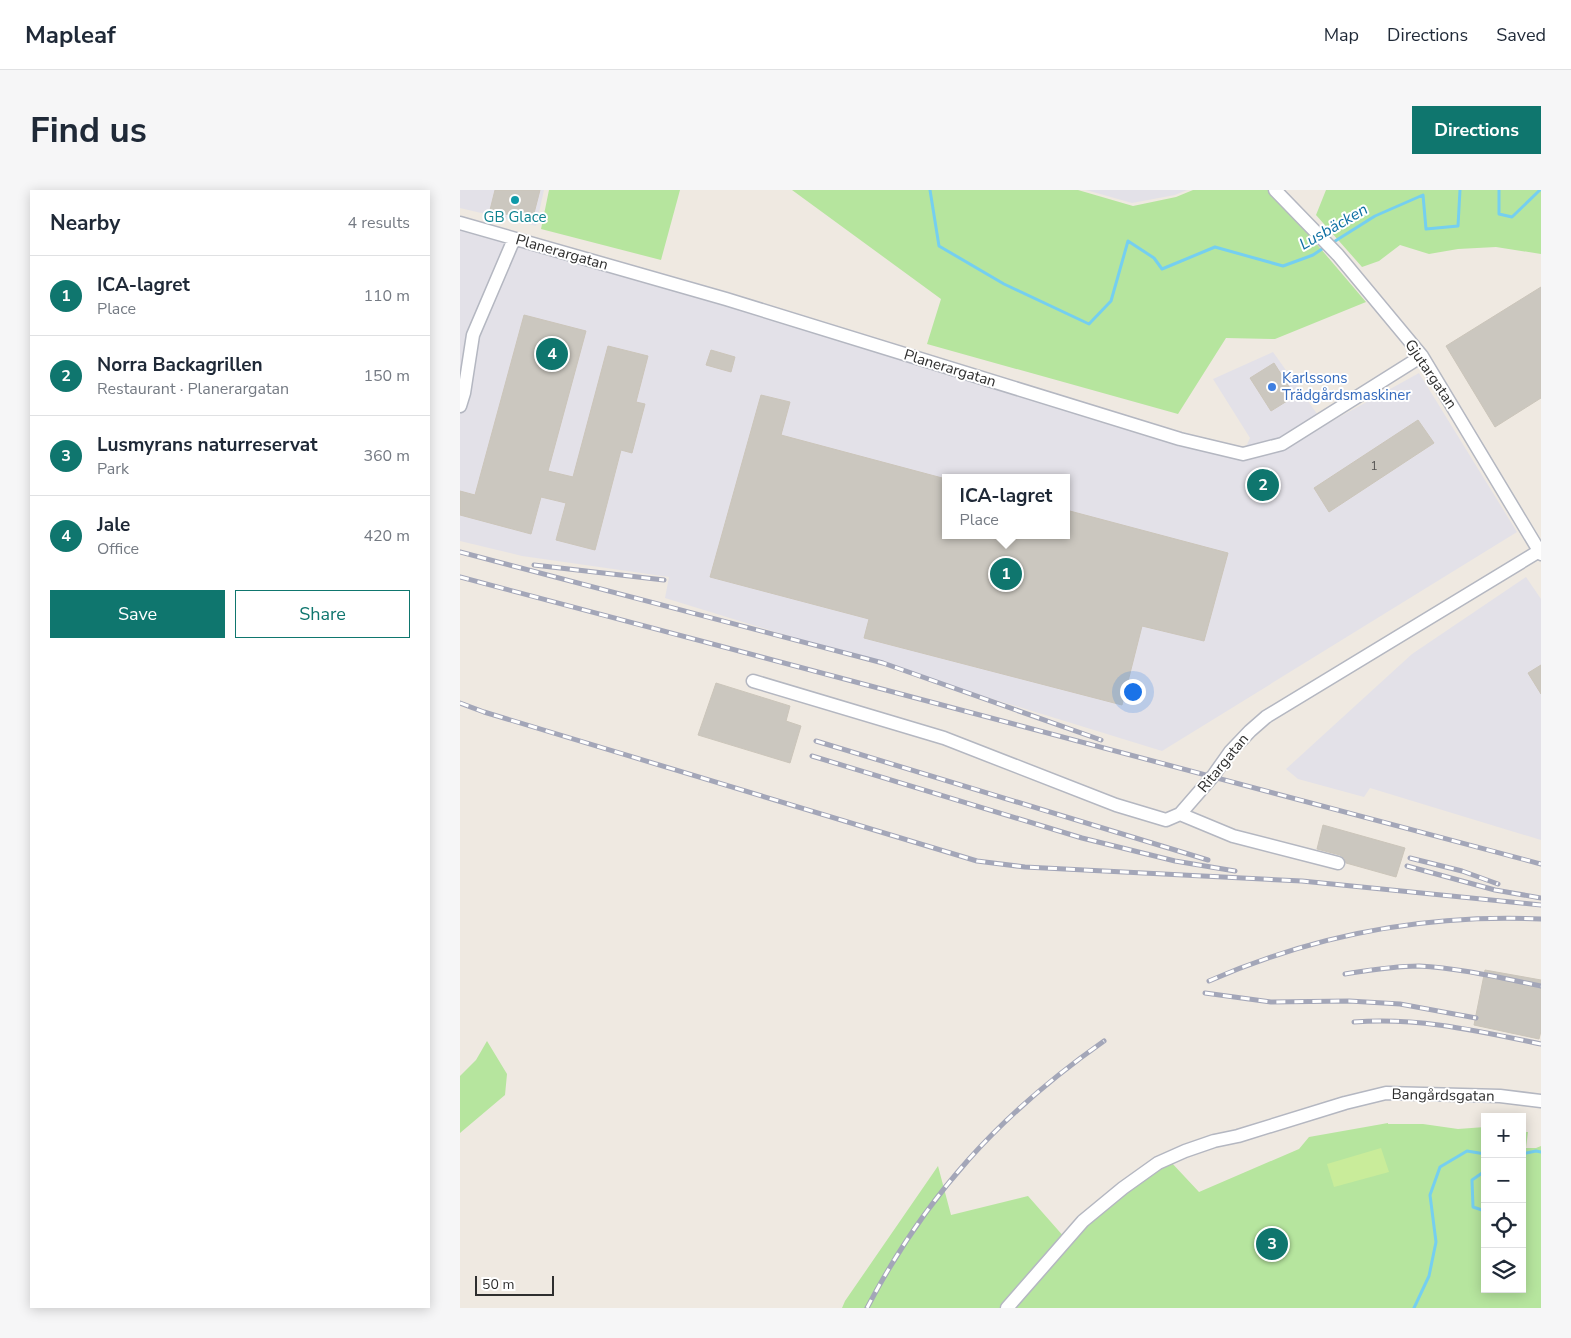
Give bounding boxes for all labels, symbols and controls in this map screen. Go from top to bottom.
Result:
text: Mapleaf [25,19,116,51]
text: Map [1324,23,1359,47]
text: Directions [1387,23,1468,47]
text: Saved [1496,23,1546,47]
button: Directions [1412,106,1541,154]
text: Find us [30,107,147,154]
marker: GB Glace [509,194,521,206]
water label: Lusbäcken [1295,198,1372,255]
place label: GB Glace [484,207,546,227]
text: Nearby [50,209,120,237]
text: 4 results [348,212,410,234]
street label: Planerargatan [513,229,611,275]
text: ICA-lagret [97,272,190,298]
text: 1 [61,285,71,307]
text: 110 m [363,285,410,307]
text: Place [97,298,136,320]
pin: 4 [536,335,568,373]
street label: Gjutargatan [1400,335,1462,413]
street label: Planerargatan [901,344,999,392]
text: Norra Backagrillen [97,352,263,378]
text: 2 [61,365,71,387]
text: 150 m [363,365,410,387]
place label: Karlssons Trädgårdsmaskiner [1282,368,1411,405]
text: Restaurant · Planerargatan [97,378,289,400]
marker: Karlssons Trädgårdsmaskiner [1266,381,1278,393]
text: Lusmyrans naturreservat [97,432,318,458]
text: 3 [61,445,71,467]
text: 360 m [363,445,410,467]
text: Park [97,458,129,480]
house number: 1 [1370,458,1378,474]
pin: 2 [1247,466,1279,504]
popup [942,474,1070,539]
text: ICA-lagret [960,483,1052,509]
text: Place [960,509,999,531]
text: Jale [97,512,130,538]
text: 4 [61,525,71,547]
text: 420 m [363,525,410,547]
text: Office [97,538,139,560]
pin: 1 [990,555,1022,593]
button: Save [50,590,225,638]
button: Share [235,590,410,638]
your location [1120,679,1146,705]
street label: Ritargatan [1193,729,1253,797]
street label: Bangårdsgatan [1391,1084,1495,1106]
map controls [1481,1113,1526,1293]
button: + [1481,1113,1526,1158]
button: − [1481,1158,1526,1203]
button: locate [1481,1203,1526,1248]
pin: 3 [1256,1225,1288,1263]
button: layers [1481,1248,1526,1293]
scale bar [475,1273,554,1296]
text: 50 m [482,1275,514,1294]

